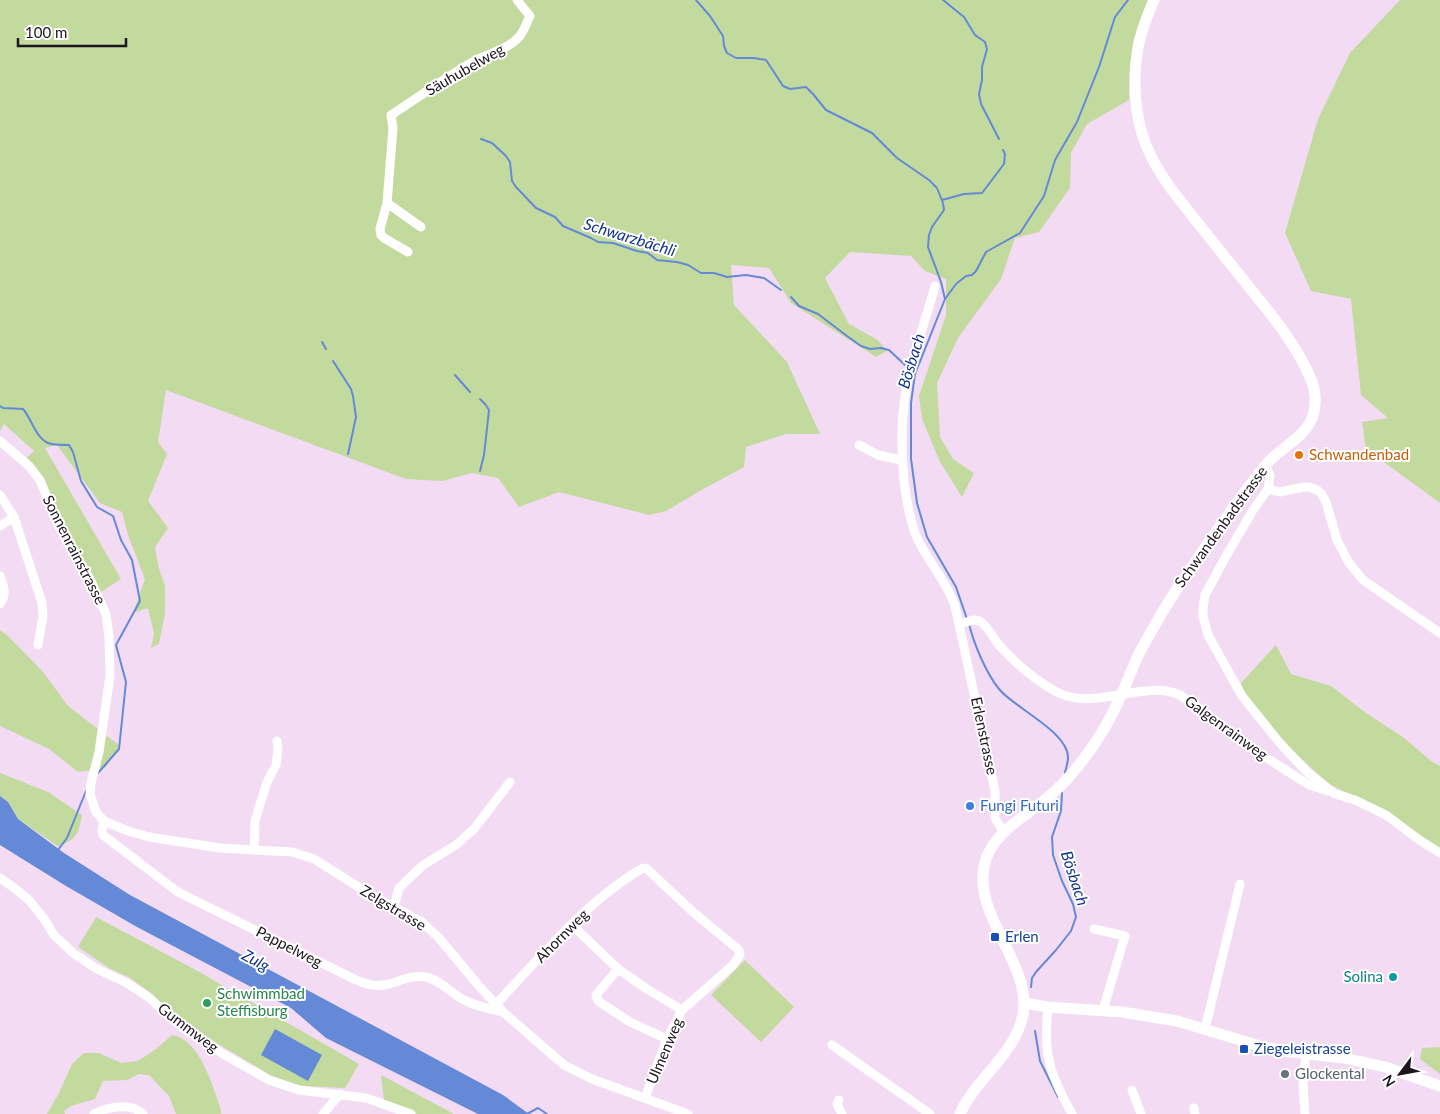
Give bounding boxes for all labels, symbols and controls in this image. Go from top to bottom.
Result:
scale bar [18,15,125,47]
text: 100 m [25,23,67,41]
street label: Säuhubelweg [422,39,507,99]
water label: Schwarzbächli [582,214,679,260]
water label: Bösbach [893,331,928,391]
place label: Schwandenbad [1309,445,1409,463]
marker: Schwandenbad [1293,449,1305,461]
street label: Schwandenbadstrasse [1170,462,1270,591]
street label: Sonnenrainstrasse [40,492,110,607]
street label: Galgenrainweg [1182,691,1272,763]
street label: Erlenstrasse [968,695,1002,777]
place label: Fungi Futuri [980,796,1059,814]
marker: Fungi Futuri [964,800,976,812]
water label: Bösbach [1058,848,1093,908]
street label: Zelgstrasse [357,880,430,934]
street label: Ahornweg [531,905,592,966]
street label: Pappelweg [253,922,326,971]
place label: Erlen [1005,927,1039,945]
marker: Erlen [989,931,1001,943]
water label: Zulg [238,944,273,975]
place label: Solina [1343,967,1383,985]
marker: Solina [1387,971,1399,983]
place label: Schwimmbad Steffisburg [217,984,305,1019]
marker: Schwimmbad Steffisburg [201,997,213,1009]
street label: Gummweg [155,999,223,1056]
street label: Ulmenweg [642,1015,686,1087]
place label: Ziegeleistrasse [1254,1039,1351,1057]
marker: Ziegeleistrasse [1238,1043,1250,1055]
north arrow [1375,1049,1425,1099]
place label: Glockental [1295,1064,1365,1082]
marker: Glockental [1279,1068,1291,1080]
text: N [1378,1072,1399,1090]

